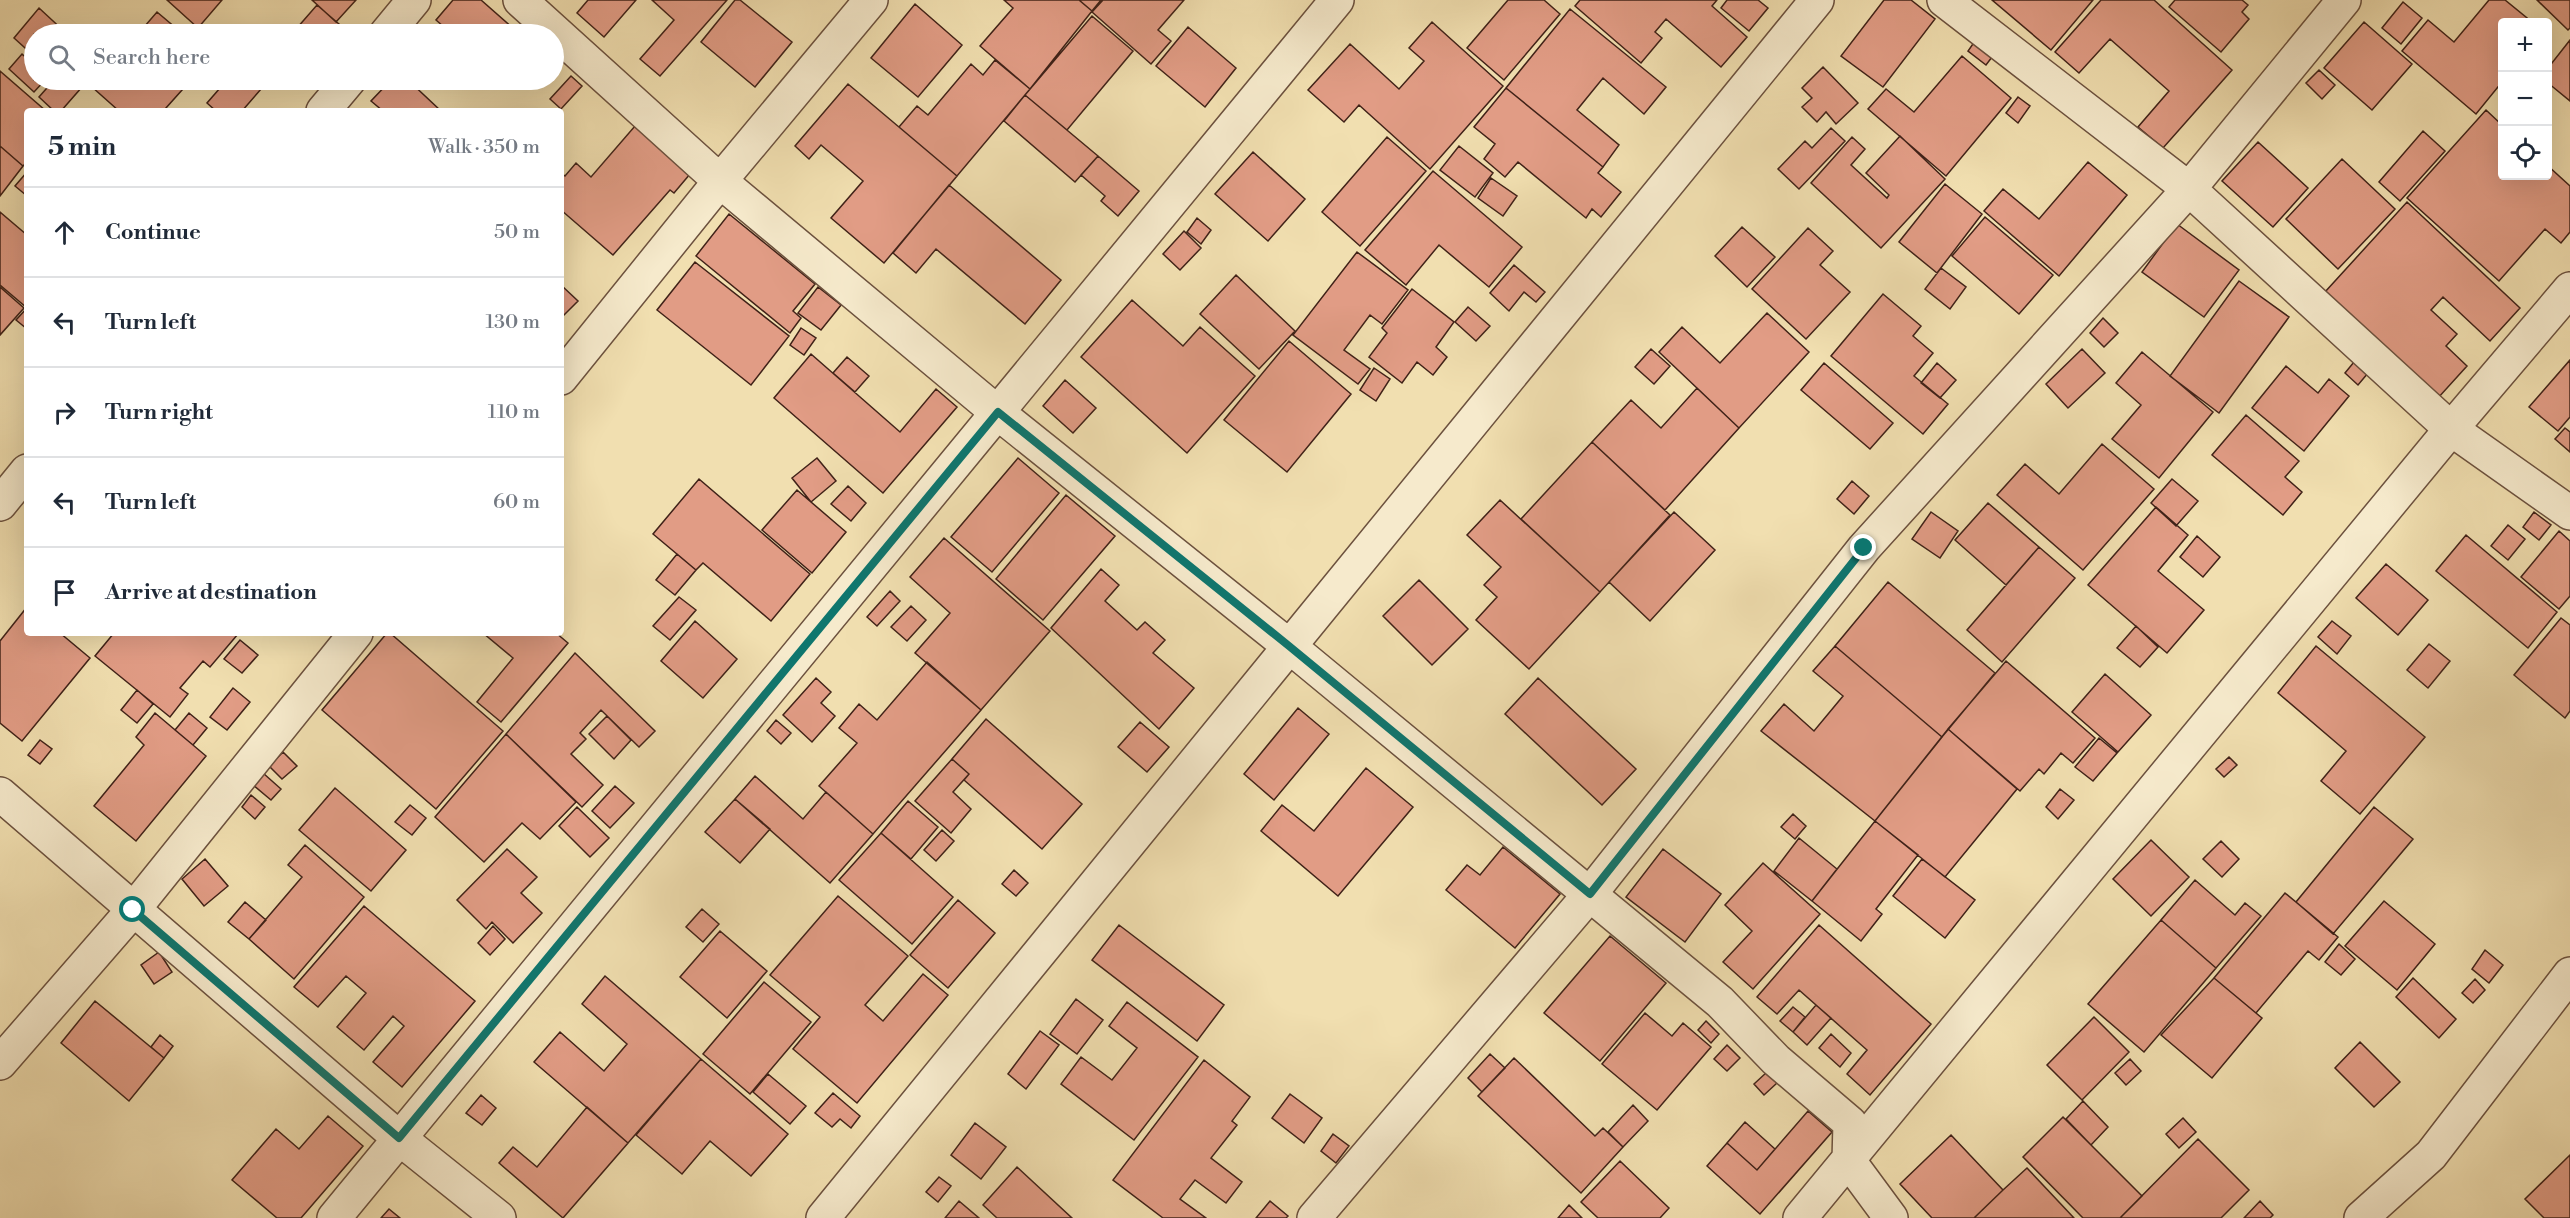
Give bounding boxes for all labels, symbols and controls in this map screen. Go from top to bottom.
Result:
map controls [2498,18,2552,180]
button: + [2498,18,2552,72]
search box [24,24,564,90]
icon: search [45,41,78,74]
text: Search here [93,44,210,71]
button: − [2498,72,2552,126]
button: locate [2498,126,2552,180]
text: 5 min [48,131,116,163]
text: Walk · 350 m [428,135,540,160]
icon: ahead [48,216,81,249]
text: Continue [105,219,201,246]
text: 50 m [494,220,540,245]
icon: left [48,306,81,339]
text: Turn left [105,309,196,336]
text: 130 m [485,310,540,335]
icon: right [48,396,81,429]
text: Turn right [105,399,213,426]
text: 110 m [488,400,540,425]
icon: left [48,486,81,519]
text: Turn left [105,489,196,516]
text: 60 m [493,490,540,515]
route end [1850,534,1876,560]
icon: arrive [48,576,81,609]
text: Arrive at destination [105,579,317,606]
route start [119,896,145,922]

